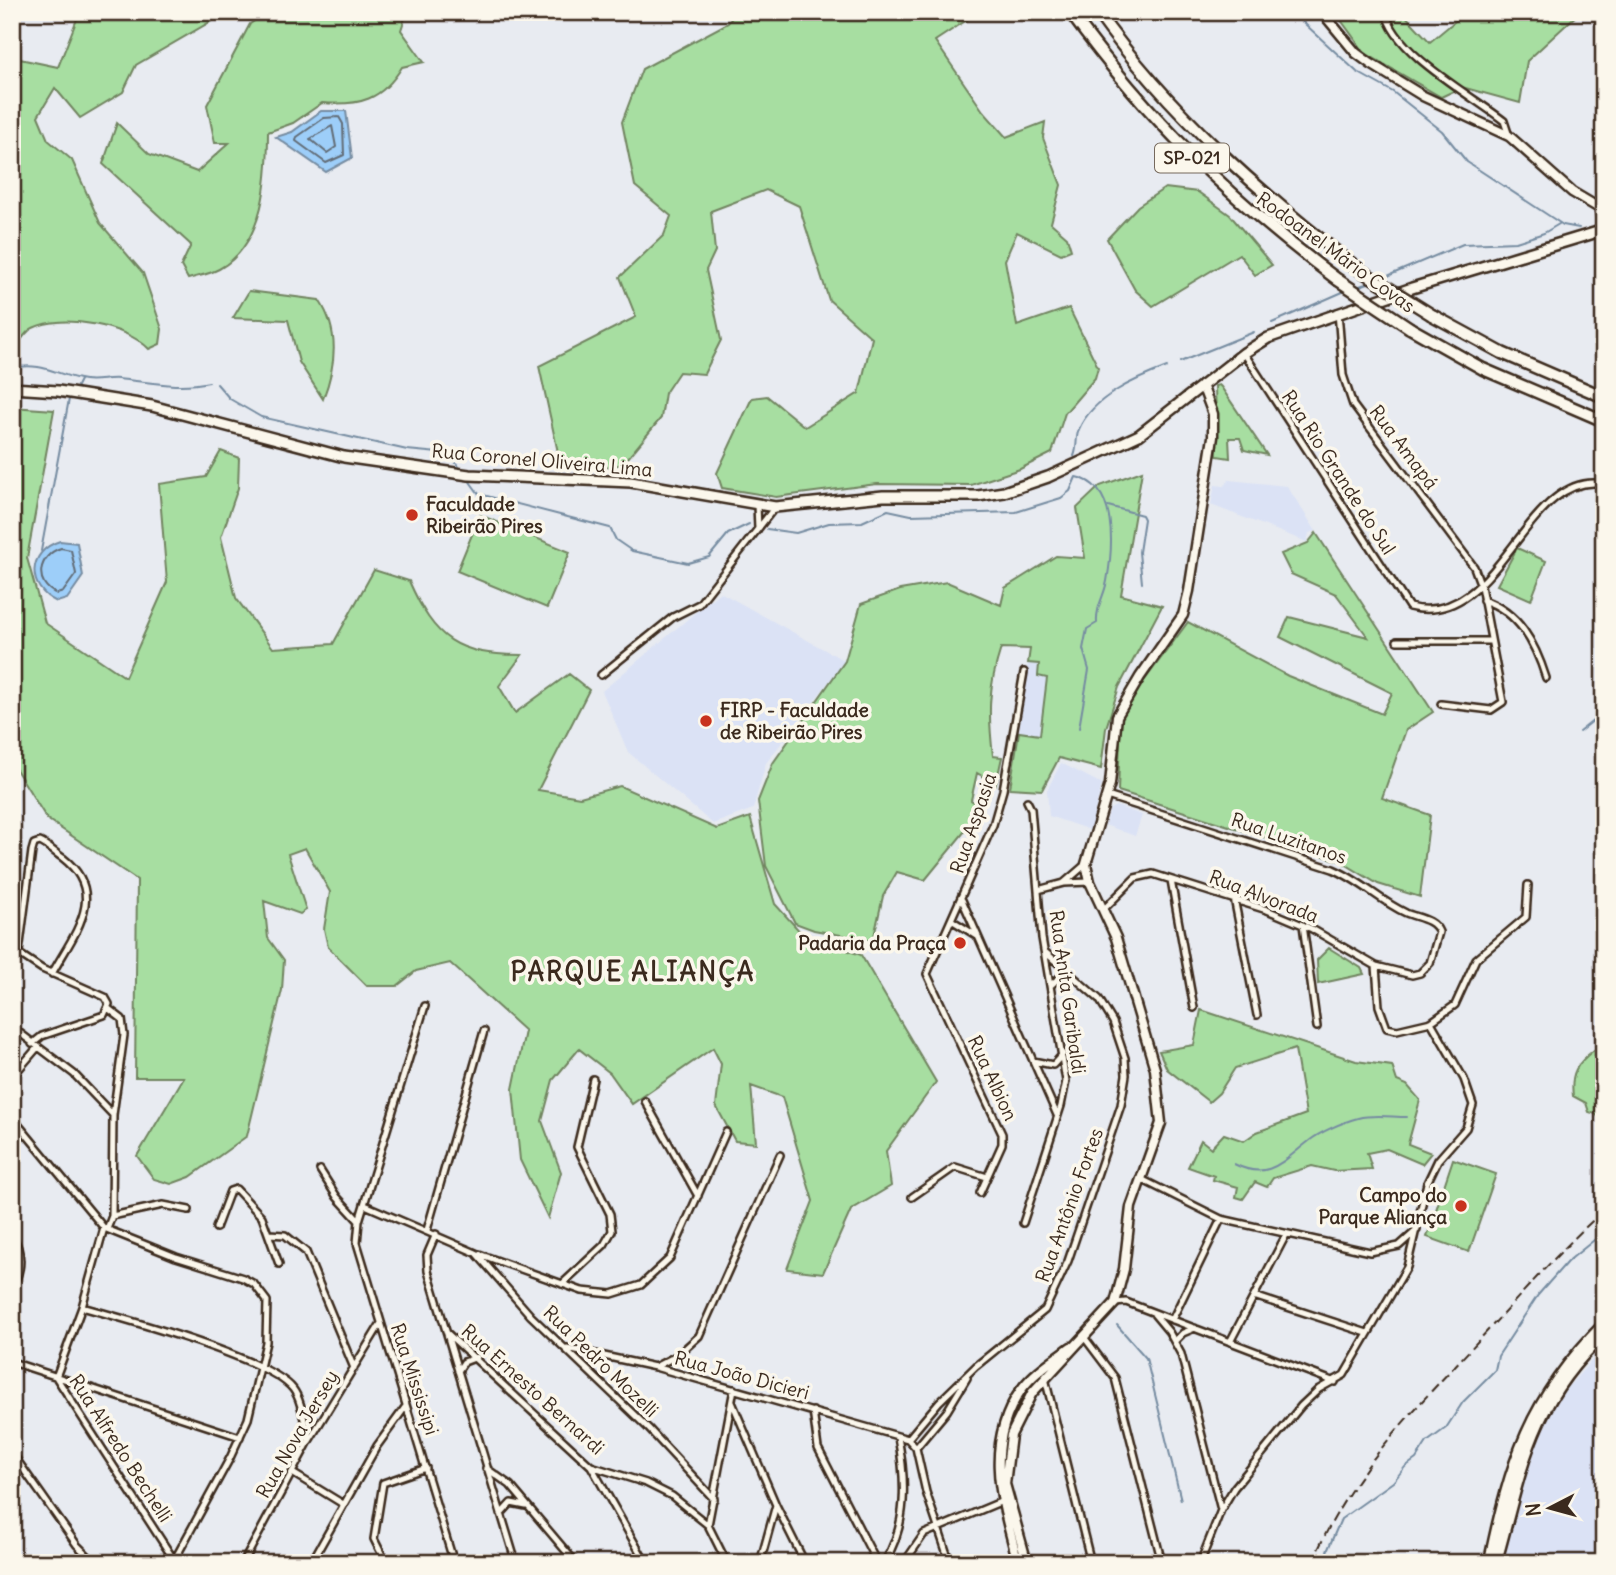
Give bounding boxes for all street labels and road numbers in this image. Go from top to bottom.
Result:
road number: SP-021 [1155,144,1229,173]
street label: Rodoanel Mário Covas [1252,186,1420,318]
street label: Rua Rio Grande do Sul [1277,385,1401,559]
street label: Rua Amapá [1364,400,1444,494]
street label: Rua Coronel Oliveira Lima [431,438,654,482]
street label: Rua Aspasia [945,769,1001,876]
street label: Rua Luzitanos [1228,807,1350,869]
street label: Rua Alvorada [1206,864,1322,928]
street label: Rua Anita Garibaldi [1045,909,1091,1075]
street label: Rua Albion [963,1032,1023,1124]
street label: Rua Antônio Fortes [1030,1125,1108,1285]
street label: Rua Pedro Mozelli [538,1300,664,1422]
street label: Rua Ernesto Bernardi [457,1319,609,1459]
street label: Rua Mississipi [386,1320,444,1438]
street label: Rua João Dicieri [672,1345,812,1405]
street label: Rua Nova Jersey [251,1366,343,1502]
street label: Rua Alfredo Bechelli [64,1370,178,1526]

